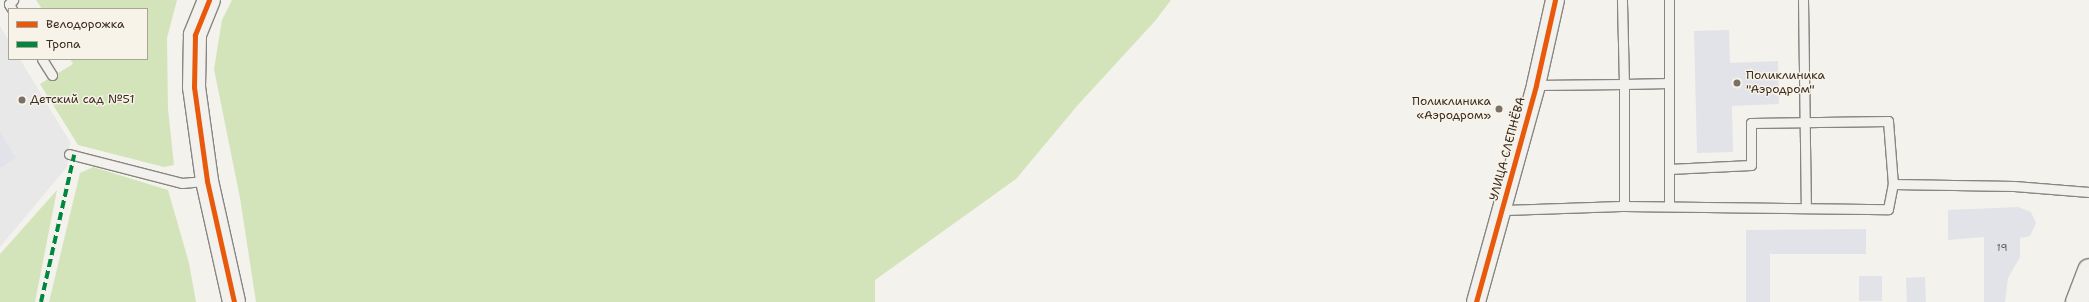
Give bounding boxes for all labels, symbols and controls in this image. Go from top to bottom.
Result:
legend [8,8,148,60]
text: Велодорожка [46,16,124,32]
text: Тропа [46,36,80,52]
place label: Поликлиника "Аэродром" [1746,69,1825,97]
marker: Поликлиника "Аэродром" [1731,77,1743,89]
place label: Детский сад №51 [30,93,134,107]
marker: Детский сад №51 [17,95,27,105]
place label: Поликлиника «Аэродром» [1412,95,1491,123]
street label: УЛИЦА СЛЕПНЁВА [1487,95,1529,203]
marker: Поликлиника «Аэродром» [1494,104,1504,114]
house number: 19 [1997,242,2007,254]

